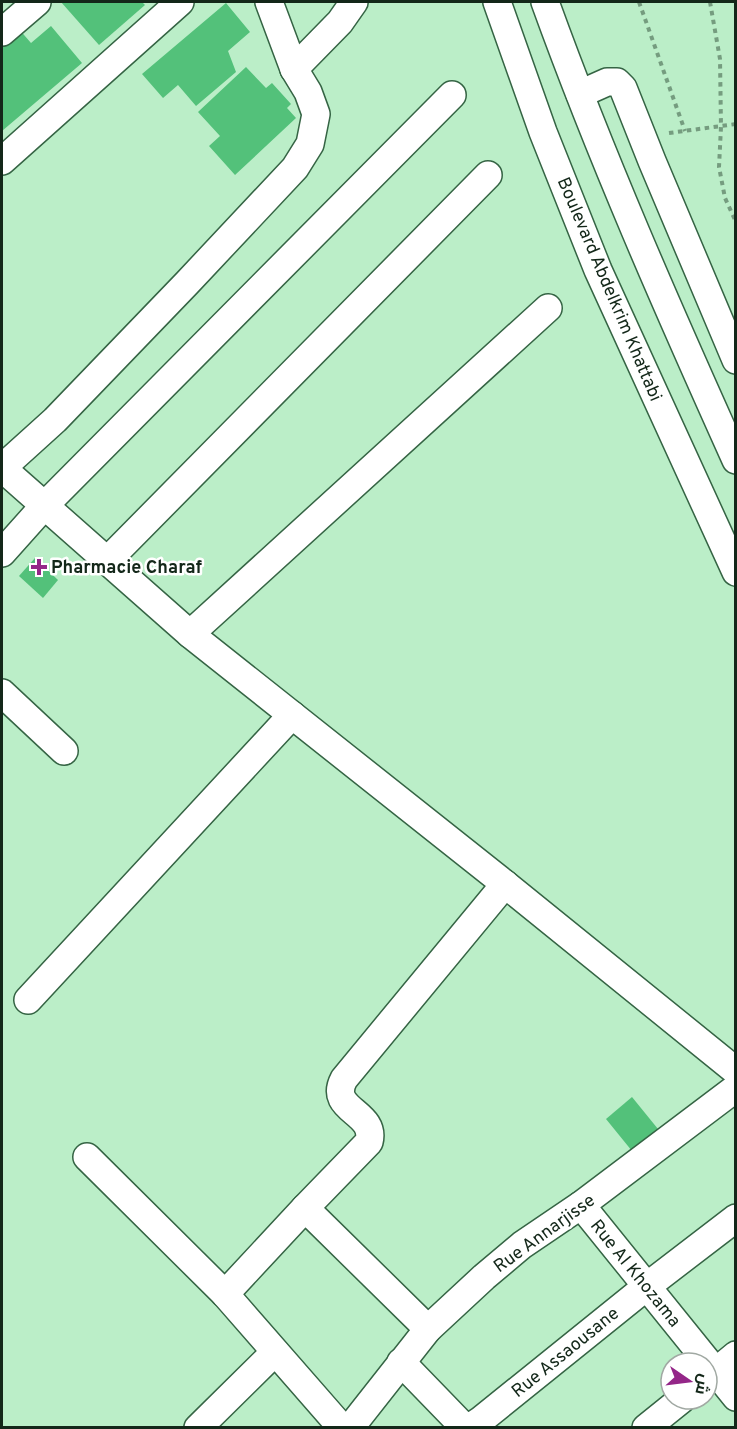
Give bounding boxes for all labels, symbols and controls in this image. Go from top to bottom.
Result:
street label: Boulevard Abdelkrim Khattabi [551,174,666,405]
place label: Pharmacie Charaf [51,557,202,580]
marker: Pharmacie Charaf [32,560,46,574]
street label: Rue Annarjisse [490,1190,600,1279]
street label: Rue Al Khozama [584,1215,685,1332]
street label: Rue Assaousane [508,1303,624,1404]
north arrow [659,1351,719,1411]
text: ش [689,1372,714,1397]

